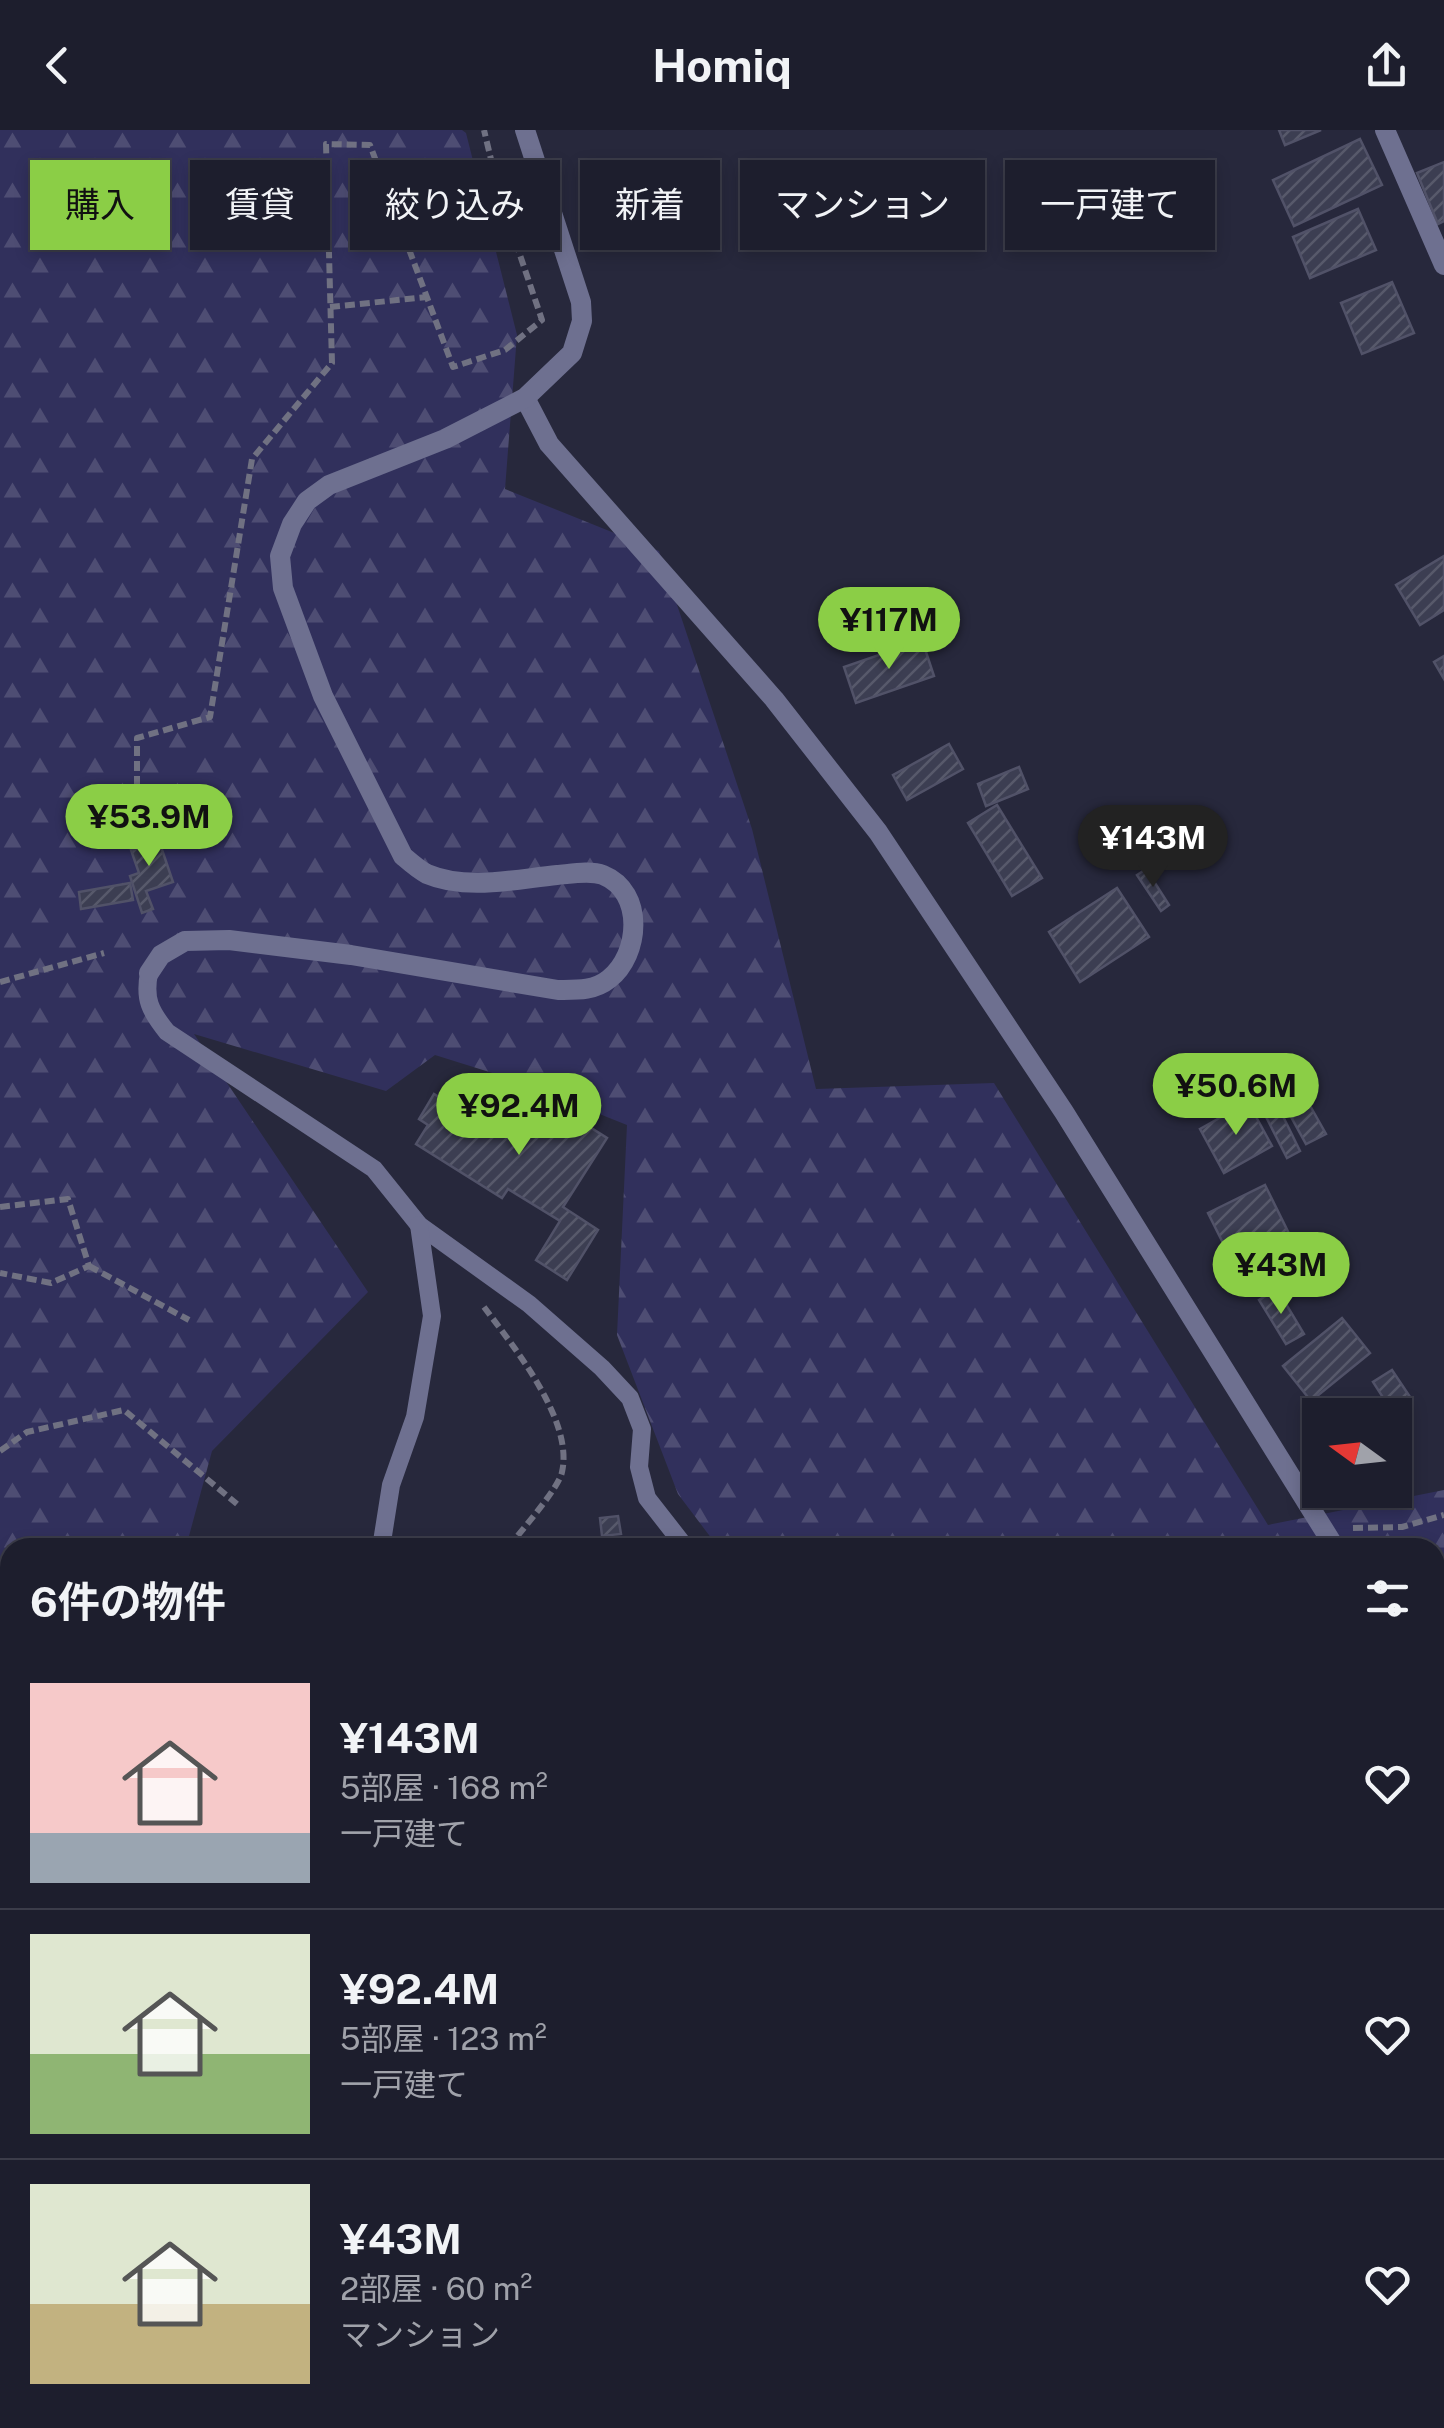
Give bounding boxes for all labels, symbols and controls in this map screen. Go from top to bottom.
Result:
icon: back [30,38,85,93]
icon: share [1359,38,1414,93]
text: Homiq [652,39,792,92]
chip: 購入 [30,160,170,250]
chip: 賃貸 [190,160,330,250]
chip: 絞り込み [350,160,560,250]
chip: 新着 [580,160,720,250]
chip: マンション [740,160,985,250]
chip: 一戸建て [1005,160,1215,250]
pin: ¥117M [819,587,959,672]
text: ¥117M [840,601,938,638]
pin: ¥53.9M [68,784,230,869]
text: ¥53.9M [87,798,211,835]
pin: ¥143M [1083,805,1223,890]
text: ¥143M [1100,819,1206,856]
pin: ¥50.6M [1155,1053,1317,1138]
text: ¥50.6M [1175,1067,1297,1104]
pin: ¥92.4M [438,1073,600,1158]
text: ¥92.4M [458,1087,580,1124]
pin: ¥43M [1222,1232,1340,1317]
text: ¥43M [1235,1246,1327,1283]
north arrow [1302,1398,1412,1508]
map controls [1302,1398,1412,1508]
icon: filters [1360,1571,1415,1626]
text: 6件の物件 [30,1577,226,1626]
text: ¥143M [340,1713,480,1762]
icon: home [110,1723,230,1843]
icon: heart [1360,1756,1415,1811]
text: 5部屋 · 168 m² [340,1769,548,1806]
text: 一戸建て [340,1815,468,1852]
text: ¥92.4M [340,1964,499,2013]
icon: home [110,1974,230,2094]
icon: heart [1360,2007,1415,2062]
text: 5部屋 · 123 m² [340,2020,547,2057]
text: 一戸建て [340,2066,468,2103]
text: ¥43M [340,2214,462,2263]
icon: home [110,2224,230,2344]
icon: heart [1360,2257,1415,2312]
text: 2部屋 · 60 m² [340,2270,532,2307]
text: マンション [340,2316,500,2353]

